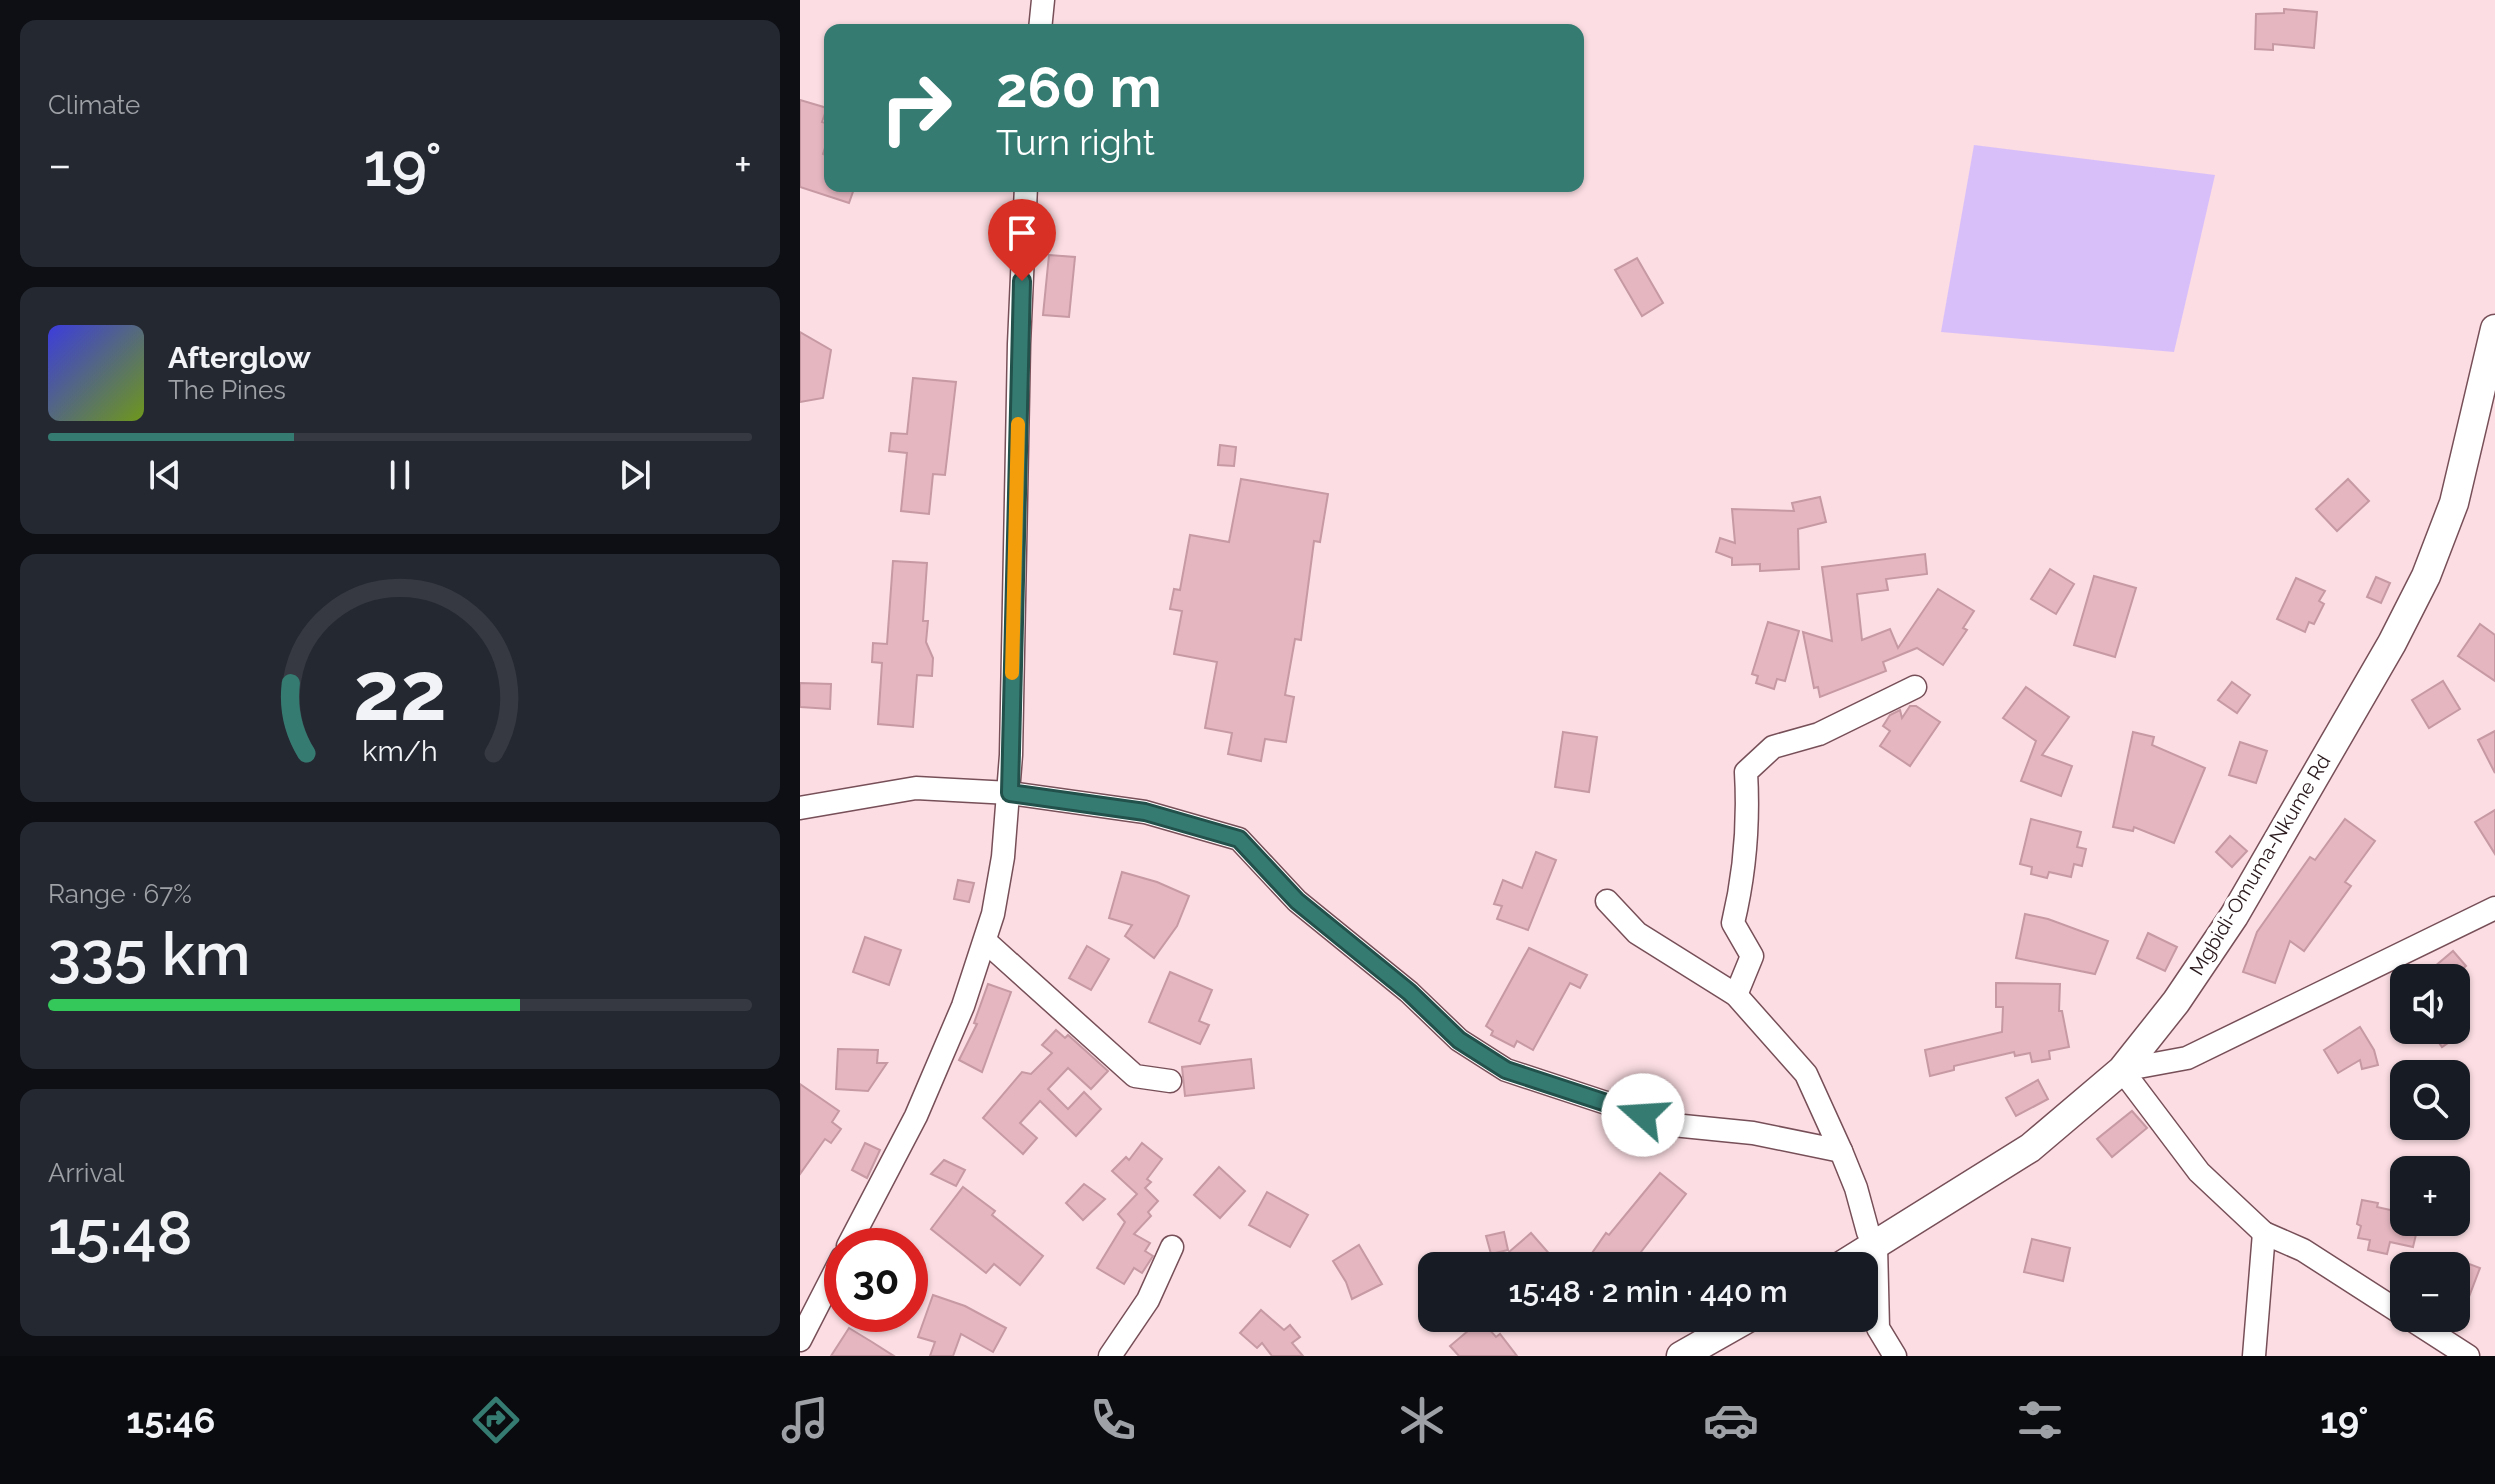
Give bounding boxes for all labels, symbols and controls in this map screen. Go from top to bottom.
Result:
text: 260 m [996,54,1162,120]
icon: right [864,56,968,160]
text: Climate [48,90,140,120]
text: Turn right [996,121,1155,163]
text: 19° [363,130,442,200]
text: − [48,139,72,190]
text: + [734,139,752,190]
pin [988,199,1056,281]
icon: arrive [1000,211,1044,255]
text: Afterglow [168,340,311,375]
text: The Pines [168,375,286,405]
icon: previous [143,453,187,497]
icon: pause [378,453,422,497]
icon: next [613,453,657,497]
text: 22 [353,642,447,739]
text: km/h [362,734,438,768]
street label: Mgbidi-Omuma-Nkume Rd [2185,750,2335,980]
text: Range · 67% [48,879,192,909]
text: 335 km [48,919,250,989]
map controls [2390,964,2470,1332]
button: sound [2390,964,2470,1044]
button: search [2390,1060,2470,1140]
position arrow [1601,1073,1685,1157]
button: + [2390,1156,2470,1236]
text: Arrival [48,1158,124,1188]
text: 15:48 [48,1198,193,1268]
speed limit sign: 30 [824,1228,928,1332]
button: − [2390,1252,2470,1332]
text: 15:48 · 2 min · 440 m [1508,1274,1788,1309]
icon: directions [468,1392,524,1448]
icon: music [777,1392,833,1448]
icon: phone [1085,1392,1141,1448]
icon: climate [1394,1392,1450,1448]
icon: car [1703,1392,1759,1448]
icon: filters [2012,1392,2068,1448]
text: 15:46 [126,1399,215,1441]
text: 19° [2320,1399,2369,1441]

